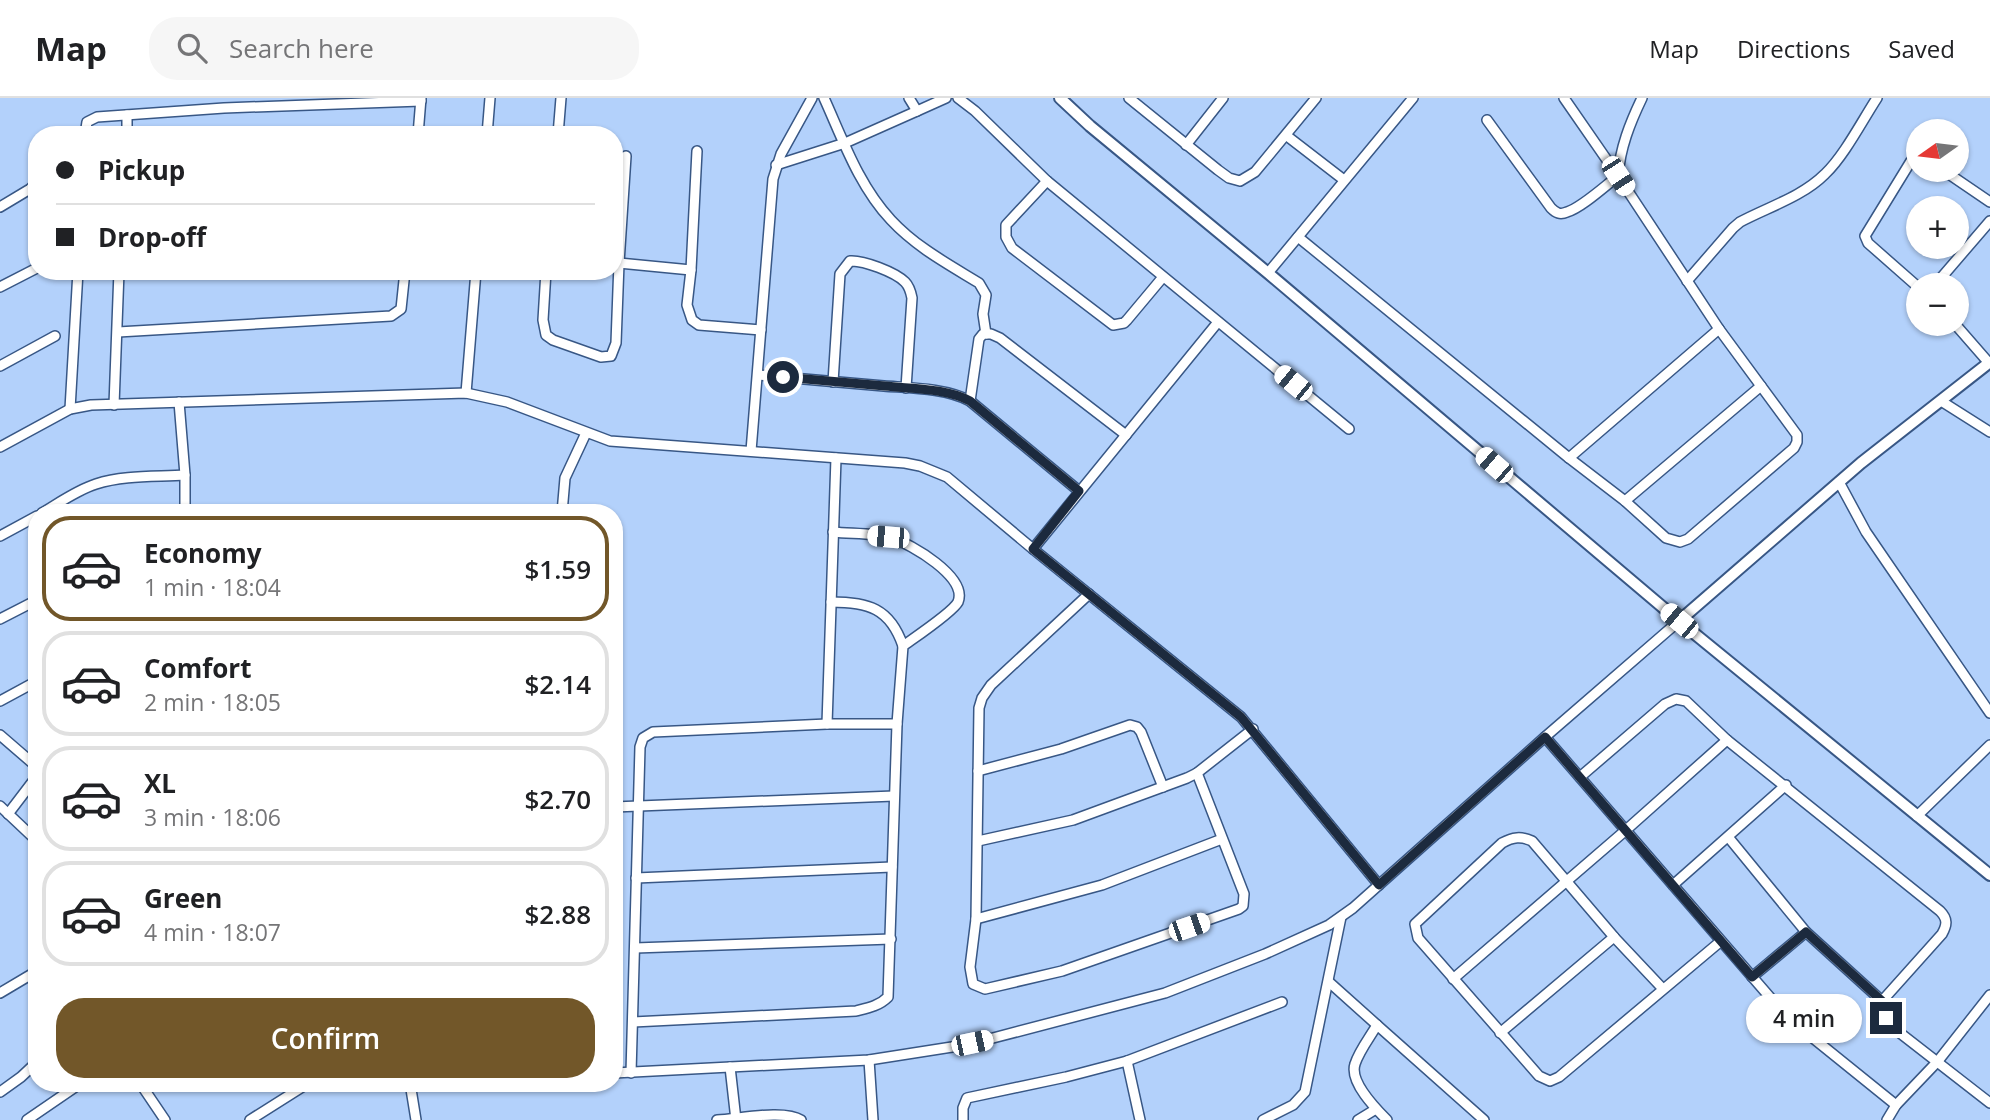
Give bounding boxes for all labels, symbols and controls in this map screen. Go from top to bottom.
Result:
search box [149,17,639,80]
text: Map [35,26,107,71]
icon: search [173,29,211,67]
text: Search here [229,30,374,66]
text: Map [1649,32,1699,65]
text: Directions [1737,32,1850,65]
text: Saved [1888,32,1955,65]
north arrow [1906,119,1969,182]
map controls [1906,119,1969,336]
text: Pickup [98,152,185,188]
car [1598,153,1639,199]
button: + [1906,196,1969,259]
text: Drop-off [98,219,206,255]
button: − [1906,273,1969,336]
route start [767,361,799,393]
car [1271,362,1316,404]
car [1472,443,1517,487]
car [867,525,910,549]
text: Economy [144,535,262,571]
icon: car [60,537,123,600]
text: $1.59 [524,551,591,587]
text: 1 min · 18:04 [144,571,281,603]
car [1657,599,1702,643]
text: Comfort [144,650,251,686]
icon: car [60,652,123,715]
text: $2.14 [524,666,591,702]
text: 2 min · 18:05 [144,686,281,718]
text: XL [144,765,176,801]
icon: car [60,767,123,830]
text: $2.70 [524,781,591,817]
text: 3 min · 18:06 [144,801,281,833]
text: Green [144,880,222,916]
icon: car [60,882,123,945]
text: $2.88 [524,896,591,932]
car [1166,910,1213,944]
text: 4 min · 18:07 [144,916,281,948]
callout: 4 min [1746,993,1862,1042]
button: Confirm [56,998,595,1078]
text: 4 min [1773,1002,1835,1034]
route end [1870,1002,1902,1034]
car [950,1028,995,1058]

